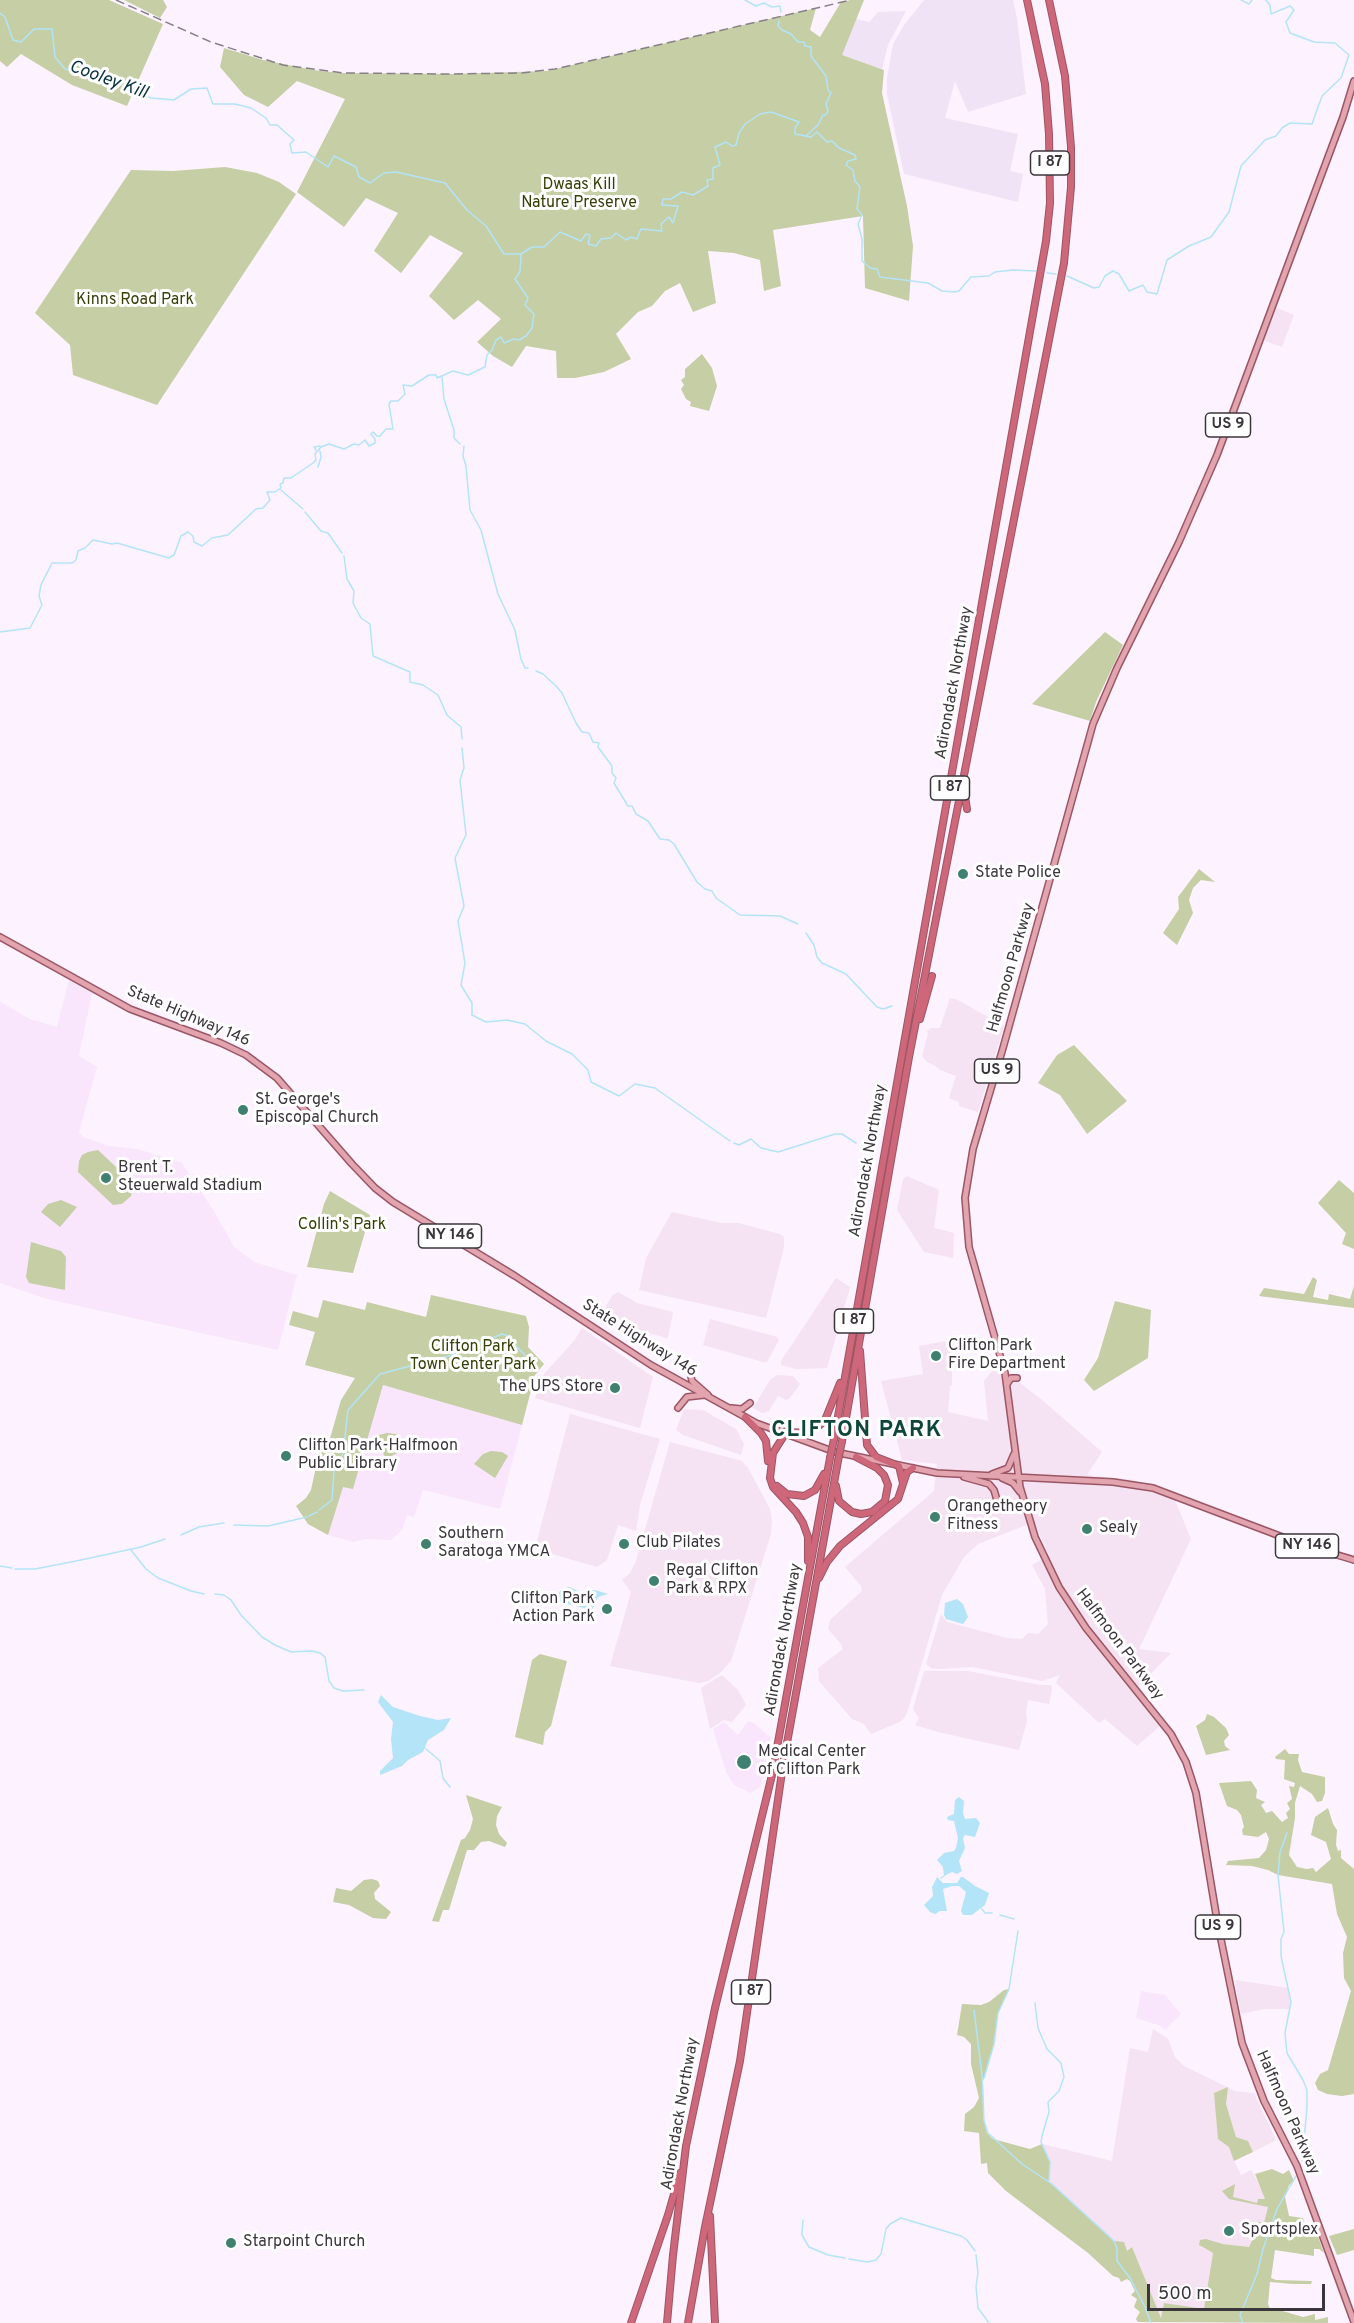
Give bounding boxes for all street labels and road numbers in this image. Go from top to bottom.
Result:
road number: I 87 [1030,151,1070,175]
road number: US 9 [1206,413,1250,437]
street label: Adirondack Northway [932,605,978,761]
road number: I 87 [930,776,970,800]
street label: Halfmoon Parkway [984,901,1040,1035]
street label: State Highway 146 [124,982,252,1052]
road number: US 9 [974,1059,1020,1083]
street label: Adirondack Northway [846,1083,892,1239]
road number: NY 146 [418,1224,482,1248]
street label: State Highway 146 [578,1296,700,1382]
road number: I 87 [834,1309,874,1333]
road number: NY 146 [1276,1534,1338,1558]
street label: Adirondack Northway [761,1562,807,1718]
street label: Halfmoon Parkway [1071,1586,1167,1704]
road number: US 9 [1196,1915,1240,1939]
road number: I 87 [732,1980,771,2004]
street label: Adirondack Northway [658,2036,704,2192]
street label: Halfmoon Parkway [1251,2048,1323,2178]

